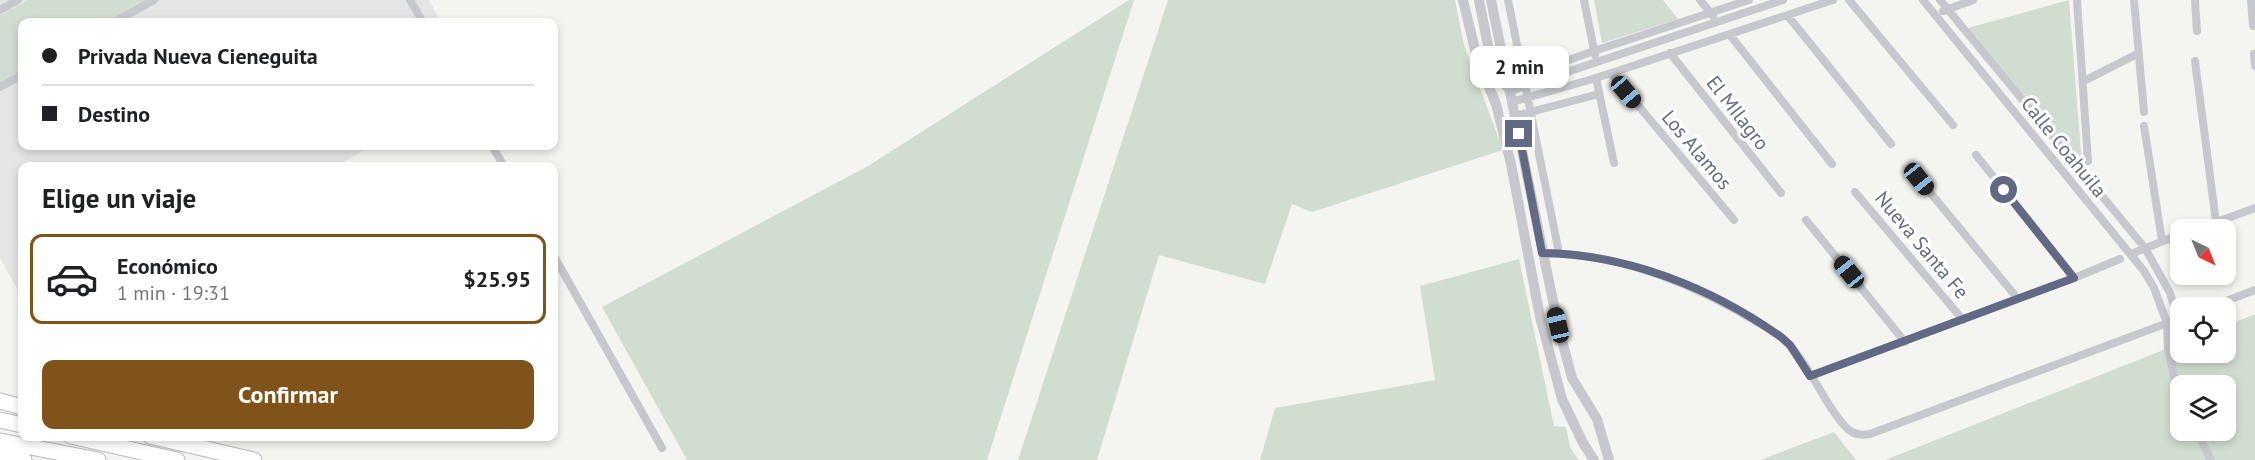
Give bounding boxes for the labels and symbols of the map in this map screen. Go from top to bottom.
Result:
callout: 2 min [1470,47,1568,89]
street label: El MIlagro [1701,70,1775,156]
car [1608,72,1644,112]
street label: Calle Coahuila [2015,91,2113,203]
street label: Los Alamos [1656,105,1738,195]
route end [1505,120,1532,147]
car [1901,159,1937,199]
route start [1990,176,2017,203]
street label: Nueva Santa Fe [1869,186,1975,304]
north arrow [2170,219,2236,285]
car [1831,252,1867,292]
car [1545,305,1571,345]

